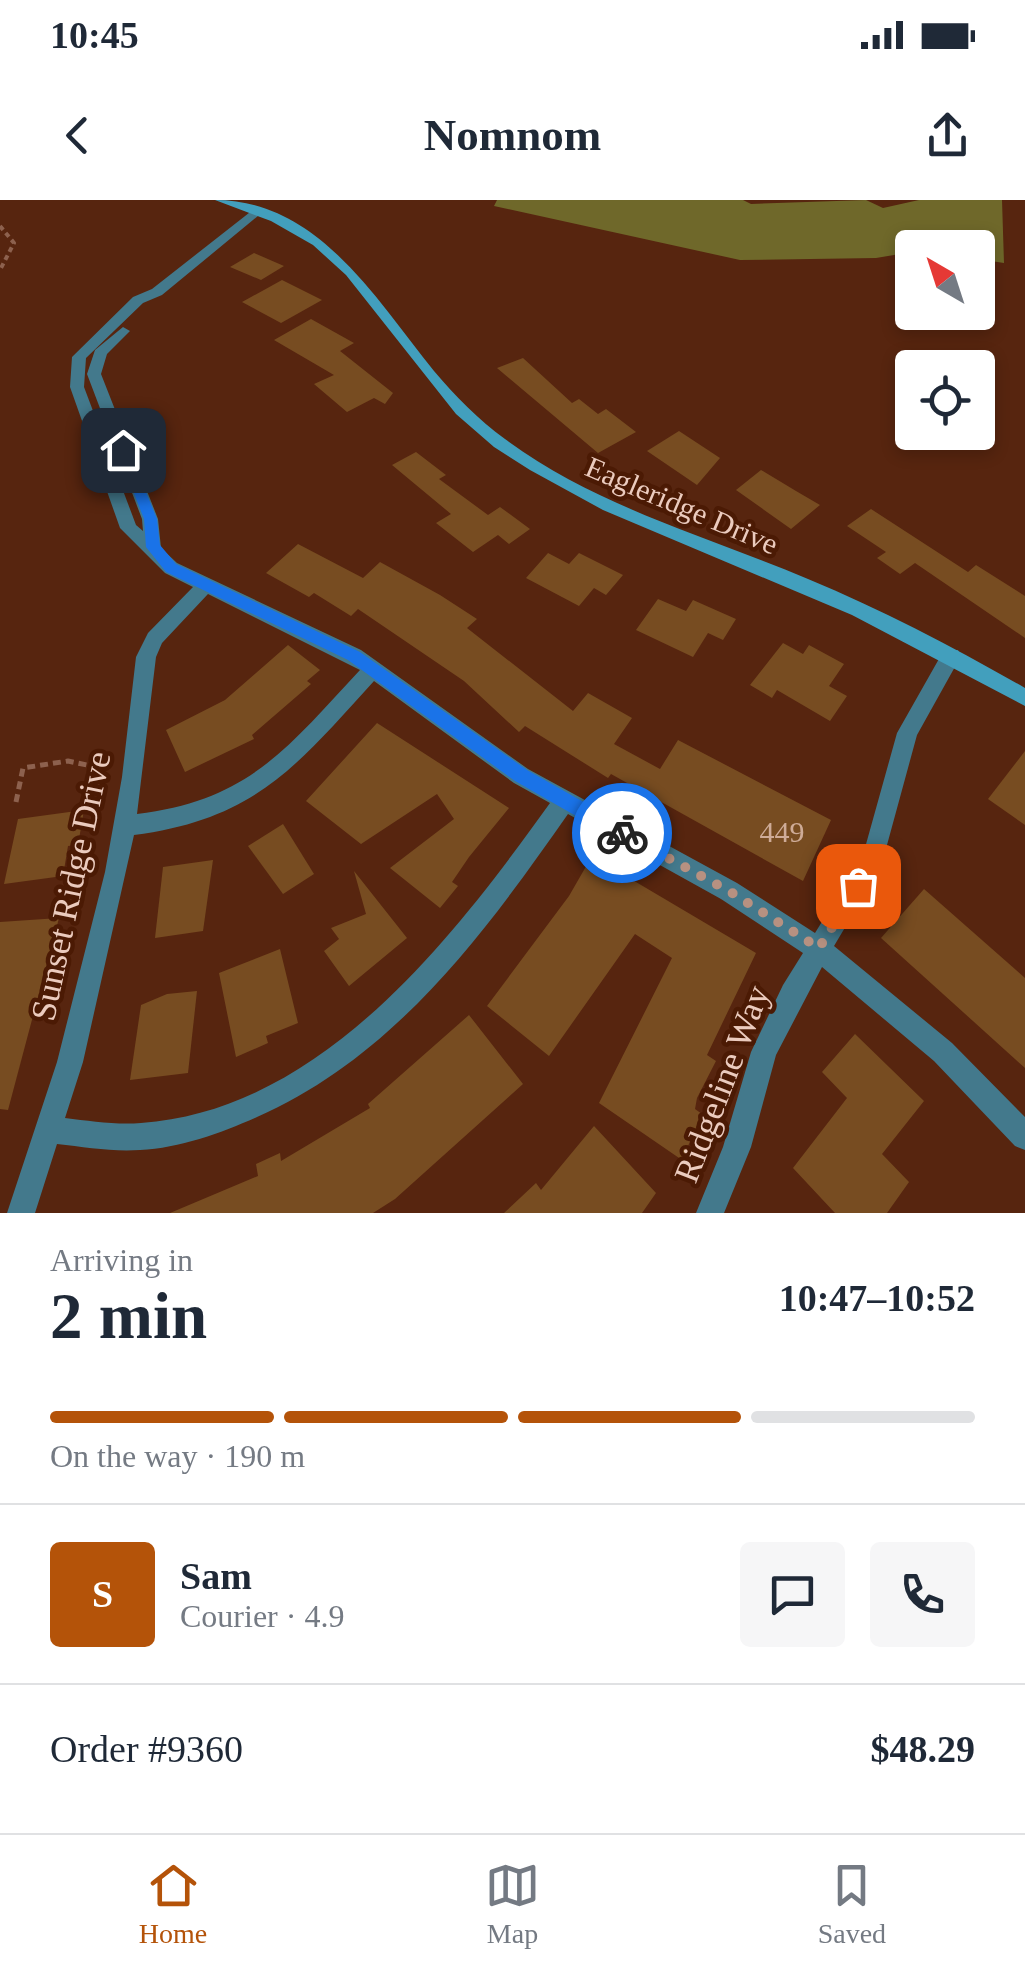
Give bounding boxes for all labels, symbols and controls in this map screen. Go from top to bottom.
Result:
text: 10:45 [50,14,139,56]
icon: back [50,108,105,163]
icon: share [920,108,975,163]
text: Nomnom [424,110,601,160]
north arrow [895,230,995,330]
map controls [895,230,995,450]
button: locate [895,350,995,450]
pin [81,408,166,493]
icon: home [96,423,151,478]
street label: Eagleridge Drive [581,450,783,560]
street label: Sunset Ridge Drive [23,748,119,1024]
courier [572,783,672,883]
icon: bike [595,806,650,861]
house number: 449 [760,815,805,848]
pin [816,844,901,929]
icon: bag [831,859,886,914]
street label: Ridgeline Way [667,980,778,1188]
text: Arriving in [50,1242,193,1278]
text: 10:47–10:52 [779,1277,975,1319]
text: 2 min [50,1280,207,1352]
text: On the way · 190 m [50,1438,305,1474]
button: chat [740,1542,845,1647]
button: phone [870,1542,975,1647]
text: Sam [180,1555,252,1597]
text: S [92,1573,113,1615]
text: Courier · 4.9 [180,1598,344,1634]
text: Order #9360 [50,1728,243,1770]
text: $48.29 [871,1728,975,1770]
tab: Home [139,1858,207,1950]
tab: Map [485,1858,540,1950]
tab: Saved [818,1858,886,1950]

